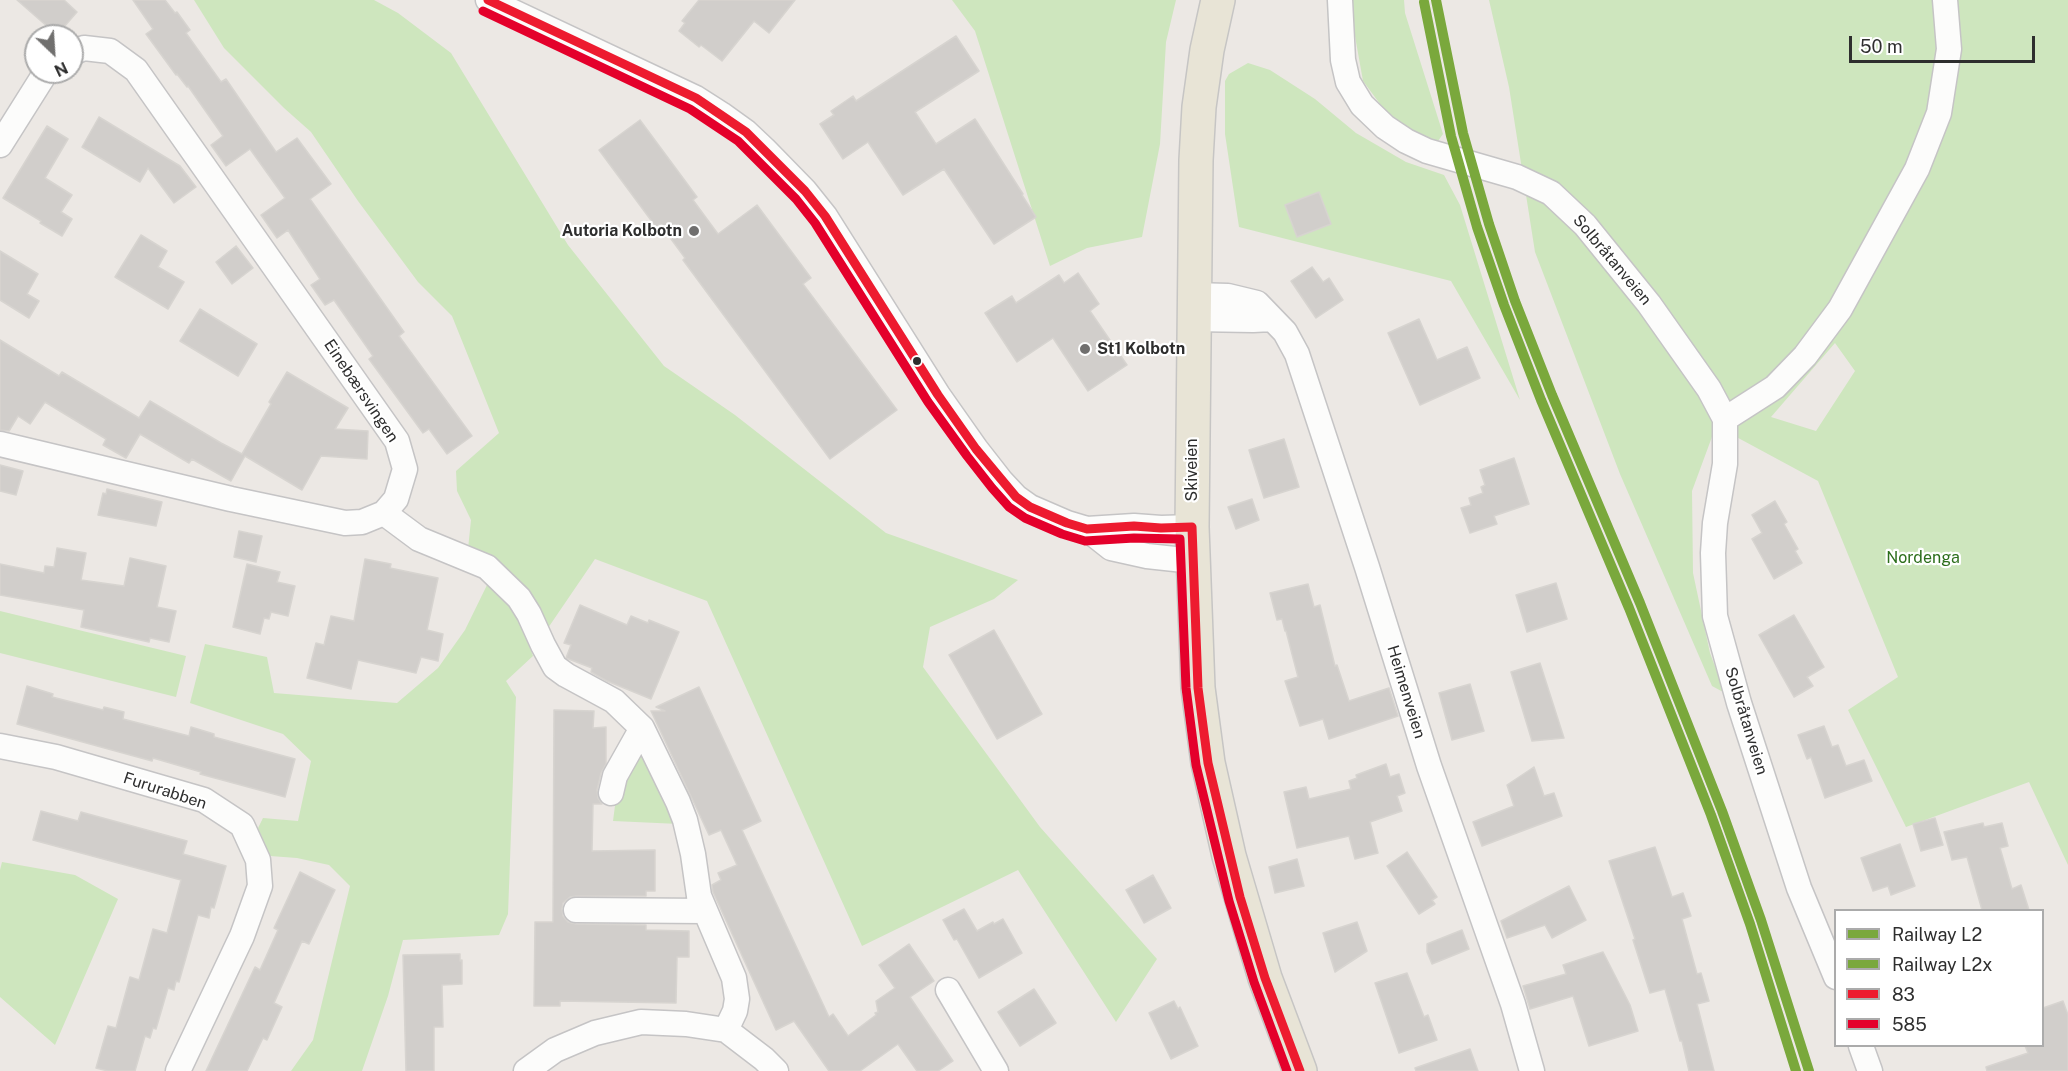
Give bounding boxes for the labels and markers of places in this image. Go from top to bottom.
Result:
place label: Autoria Kolbotn [562,221,682,241]
marker: Autoria Kolbotn [687,224,701,238]
place label: St1 Kolbotn [1097,339,1185,359]
marker: St1 Kolbotn [1078,342,1092,356]
unlabelled marker [911,355,923,367]

